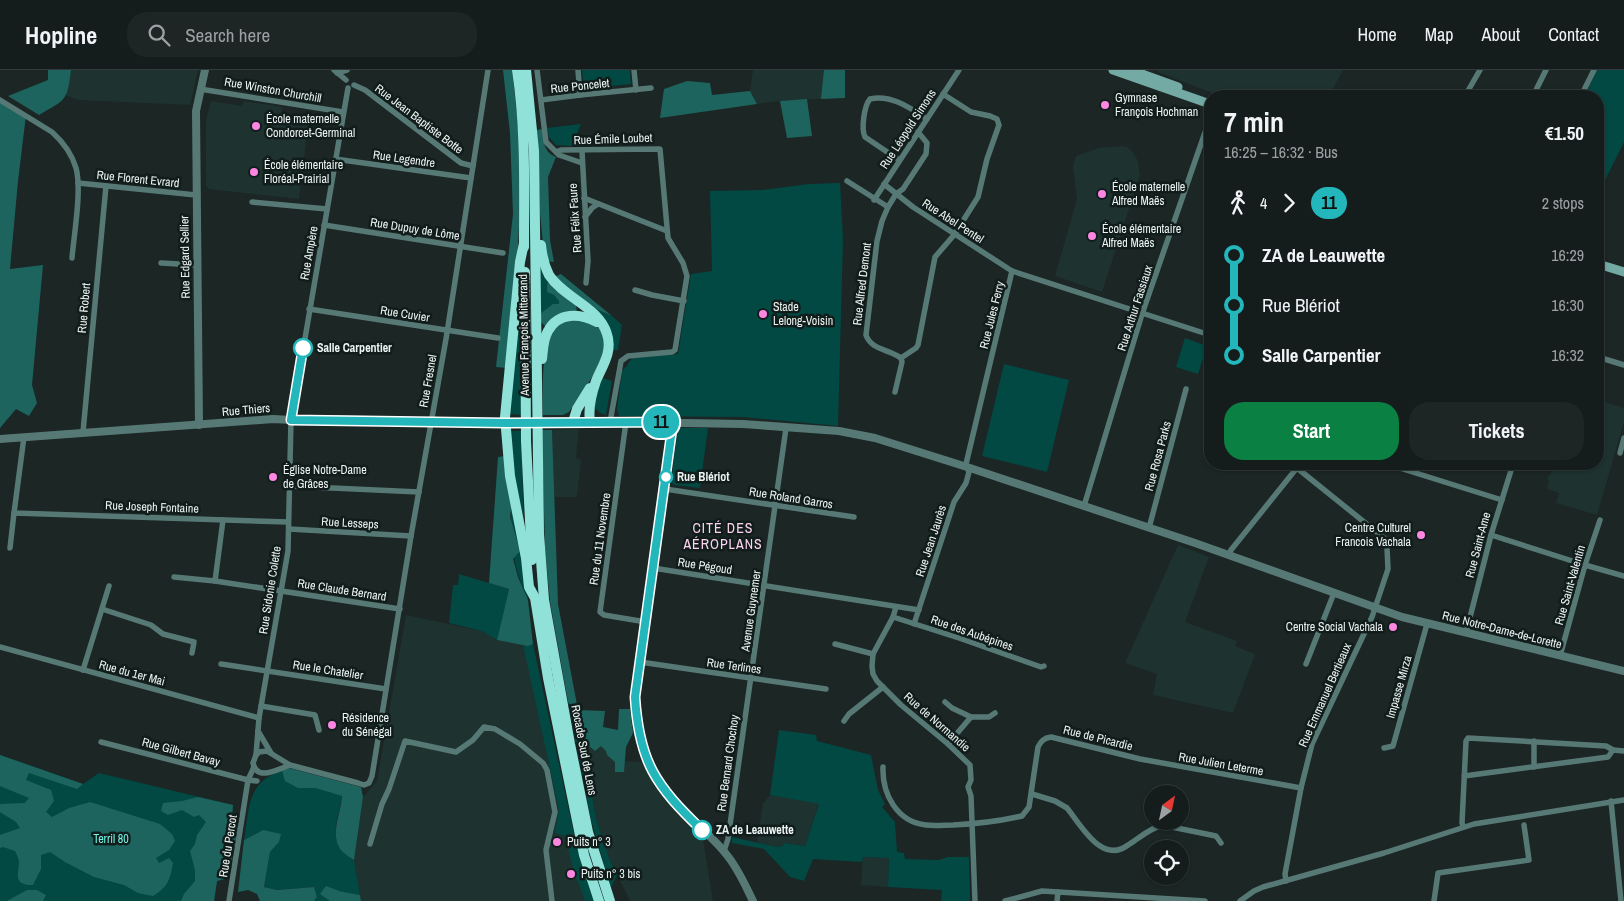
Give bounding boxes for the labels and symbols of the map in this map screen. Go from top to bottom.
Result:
street label: Rue Winston Churchill [223,74,323,106]
street label: Rue Poncelet [550,75,610,97]
street label: Rue Jean Baptiste Botte [372,81,466,157]
street label: Rue Léopold Simons [876,86,940,172]
place label: Gymnase François Hochman [1115,90,1198,120]
marker: Gymnase François Hochman [1099,99,1111,111]
place label: École maternelle Condorcet-Germinal [266,111,355,141]
marker: École maternelle Condorcet-Germinal [250,120,262,132]
street label: Rue Émile Loubet [573,130,653,148]
street label: Rue Legendre [372,147,436,171]
place label: École élémentaire Floréal-Prairial [264,157,343,187]
marker: École élémentaire Floréal-Prairial [248,166,260,178]
street label: Rue Florent Evrard [96,167,180,191]
place label: École maternelle Alfred Maës [1111,179,1185,209]
street label: Rue Félix Faure [565,183,585,253]
marker: École maternelle Alfred Maës [1096,188,1108,200]
street label: Rue Abel Pentel [919,195,987,247]
street label: Rue Dupuy de Lôme [369,214,461,244]
street label: Rue Edgard Sellier [176,215,194,299]
place label: École élémentaire Alfred Maës [1101,221,1181,251]
street label: Rue Ampère [296,225,322,281]
marker: École élémentaire Alfred Maës [1086,230,1098,242]
street label: Rue Alfred Demont [849,242,875,326]
street label: Rue Arthur Fassiaux [1114,263,1156,353]
street label: Avenue François Mitterrand [515,274,533,397]
street label: Rue Jules Ferry [976,280,1008,350]
street label: Rue Robert [74,282,94,334]
place label: Stade Lelong-Voisin [773,299,833,329]
street label: Rue Cuvier [379,302,432,326]
marker: Stade Lelong-Voisin [757,308,769,320]
marker: Salle Carpentier [293,338,313,358]
place label: Salle Carpentier [317,340,392,356]
street label: Rue Fresnel [415,353,441,409]
street label: Rue Thiers [221,400,271,420]
line badge: 11 [638,406,684,438]
street label: Rue Rosa Parks [1141,419,1175,493]
place label: Église Notre-Dame de Grâces [283,462,367,492]
place label: Rue Blériot [677,469,730,485]
marker: Rue Blériot [659,470,673,484]
marker: Église Notre-Dame de Grâces [267,471,279,483]
street label: Rue Roland Garros [748,483,834,513]
street label: Rue du 11 Novembre [586,492,614,586]
street label: Rue Joseph Fontaine [105,497,199,517]
street label: Rue Jean Jaurès [912,503,950,579]
street label: Rue Saint-Ame [1462,510,1494,580]
street label: Rue Lesseps [321,514,379,532]
district label: CITÉ DES AÉROPLANS [682,519,763,553]
place label: Centre Culturel Francois Vachala [1335,520,1412,550]
marker: Centre Culturel Francois Vachala [1415,529,1427,541]
street label: Rue Saint-Valentin [1551,543,1589,627]
street label: Rue Sidonie Colette [255,545,285,635]
street label: Rue Pégoud [677,554,733,578]
street label: Avenue Guynemer [737,569,765,654]
street label: Rue Claude Bernard [296,575,388,605]
street label: Rue Notre-Dame-de-Lorette [1441,607,1563,653]
street label: Rue des Aubépines [929,611,1015,655]
place label: Centre Social Vachala [1286,619,1384,635]
marker: Centre Social Vachala [1387,621,1399,633]
street label: Rue Emmanuel Bertieaux [1295,640,1355,750]
street label: Impasse Mirza [1382,653,1416,720]
street label: Rue Terlines [706,654,762,678]
street label: Rue du 1er Mai [97,656,167,690]
street label: Rue le Chatelier [292,657,365,684]
street label: Rue de Normandie [900,689,974,755]
street label: Rocade Sud de Lens [567,703,601,797]
place label: Résidence du Sénégal [342,710,392,740]
street label: Rue Bernard Chochoy [713,714,743,812]
marker: Résidence du Sénégal [326,719,338,731]
street label: Rue de Picardie [1062,722,1134,754]
street label: Rue Gilbert Bavay [140,734,222,770]
street label: Rue Julien Leterme [1177,749,1265,779]
north arrow [1144,785,1189,830]
street label: Rue du Percot [215,813,241,878]
marker: ZA de Leauwette [692,820,712,840]
place label: ZA de Leauwette [716,822,794,838]
park label: Terril 80 [93,831,129,847]
place label: Puits n° 3 [567,834,611,850]
marker: Puits n° 3 [551,836,563,848]
place label: Puits n° 3 bis [581,866,641,882]
marker: Puits n° 3 bis [565,868,577,880]

